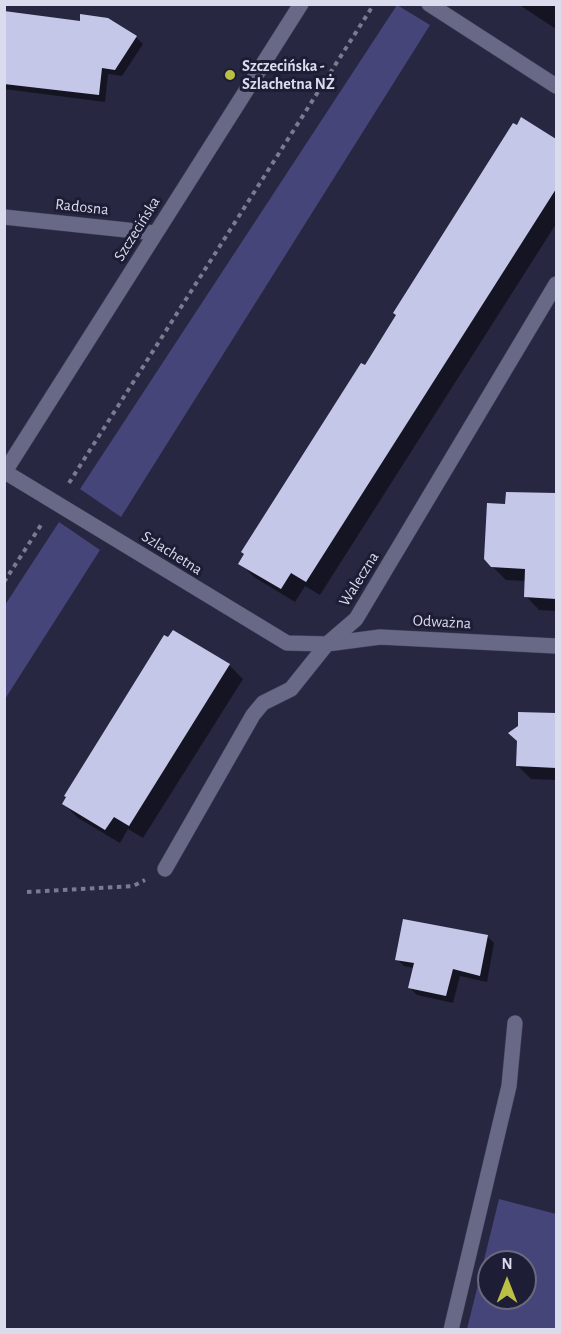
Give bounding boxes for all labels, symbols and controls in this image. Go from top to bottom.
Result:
place label: Szczecińska - Szlachetna NŻ [242,56,335,94]
marker: Szczecińska - Szlachetna NŻ [223,68,237,82]
street label: Szczecińska [110,193,164,265]
street label: Radosna [54,195,110,219]
street label: Szlachetna [138,527,206,579]
street label: Waleczna [335,548,383,610]
street label: Odważna [412,611,472,633]
north arrow [477,1250,537,1310]
text: N [501,1256,513,1272]

